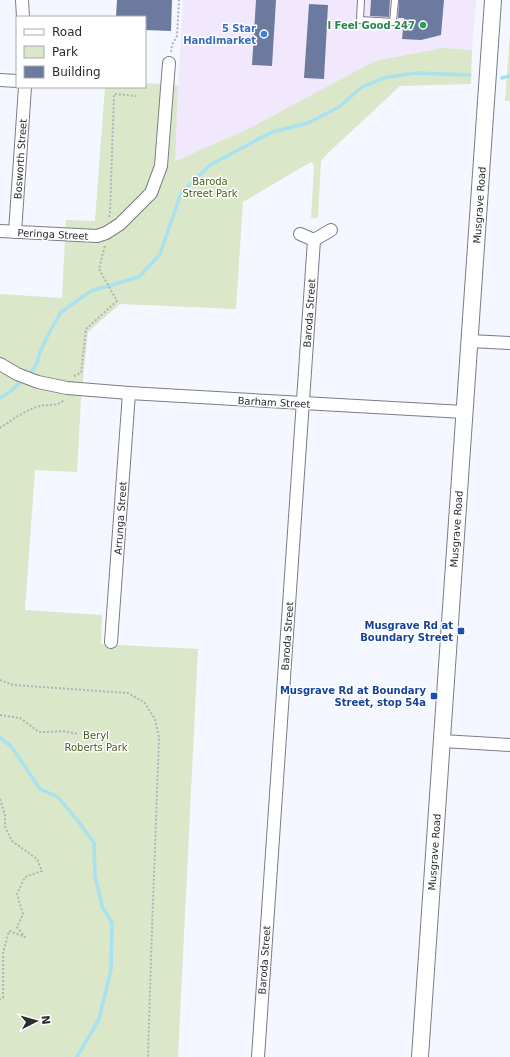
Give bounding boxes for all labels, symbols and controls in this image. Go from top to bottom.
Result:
legend [16,16,146,88]
place label: I Feel Good 247 [327,20,415,31]
marker: I Feel Good 247 [418,20,428,30]
place label: 5 Star Handimarket [183,23,256,46]
text: Road [52,25,82,39]
marker: 5 Star Handimarket [259,29,269,39]
text: Park [52,45,78,59]
text: Building [52,65,101,79]
street label: Bosworth Street [12,118,29,200]
street label: Musgrave Road [471,166,488,244]
park label: Baroda Street Park [182,176,238,199]
street label: Peringa Street [17,227,89,242]
street label: Baroda Street [302,278,317,348]
street label: Barham Street [237,395,311,410]
street label: Arrunga Street [112,481,129,555]
street label: Musgrave Road [448,490,465,568]
street label: Baroda Street [280,601,295,671]
place label: Musgrave Rd at Boundary Street [360,620,453,643]
marker: Musgrave Rd at Boundary Street [456,626,466,636]
place label: Musgrave Rd at Boundary Street, stop 54a [280,685,426,708]
marker: Musgrave Rd at Boundary Street, stop 54a [429,691,439,701]
park label: Beryl Roberts Park [64,730,128,753]
street label: Musgrave Road [426,813,443,891]
street label: Baroda Street [257,925,272,995]
north arrow [16,1001,56,1041]
text: N [39,1015,52,1025]

